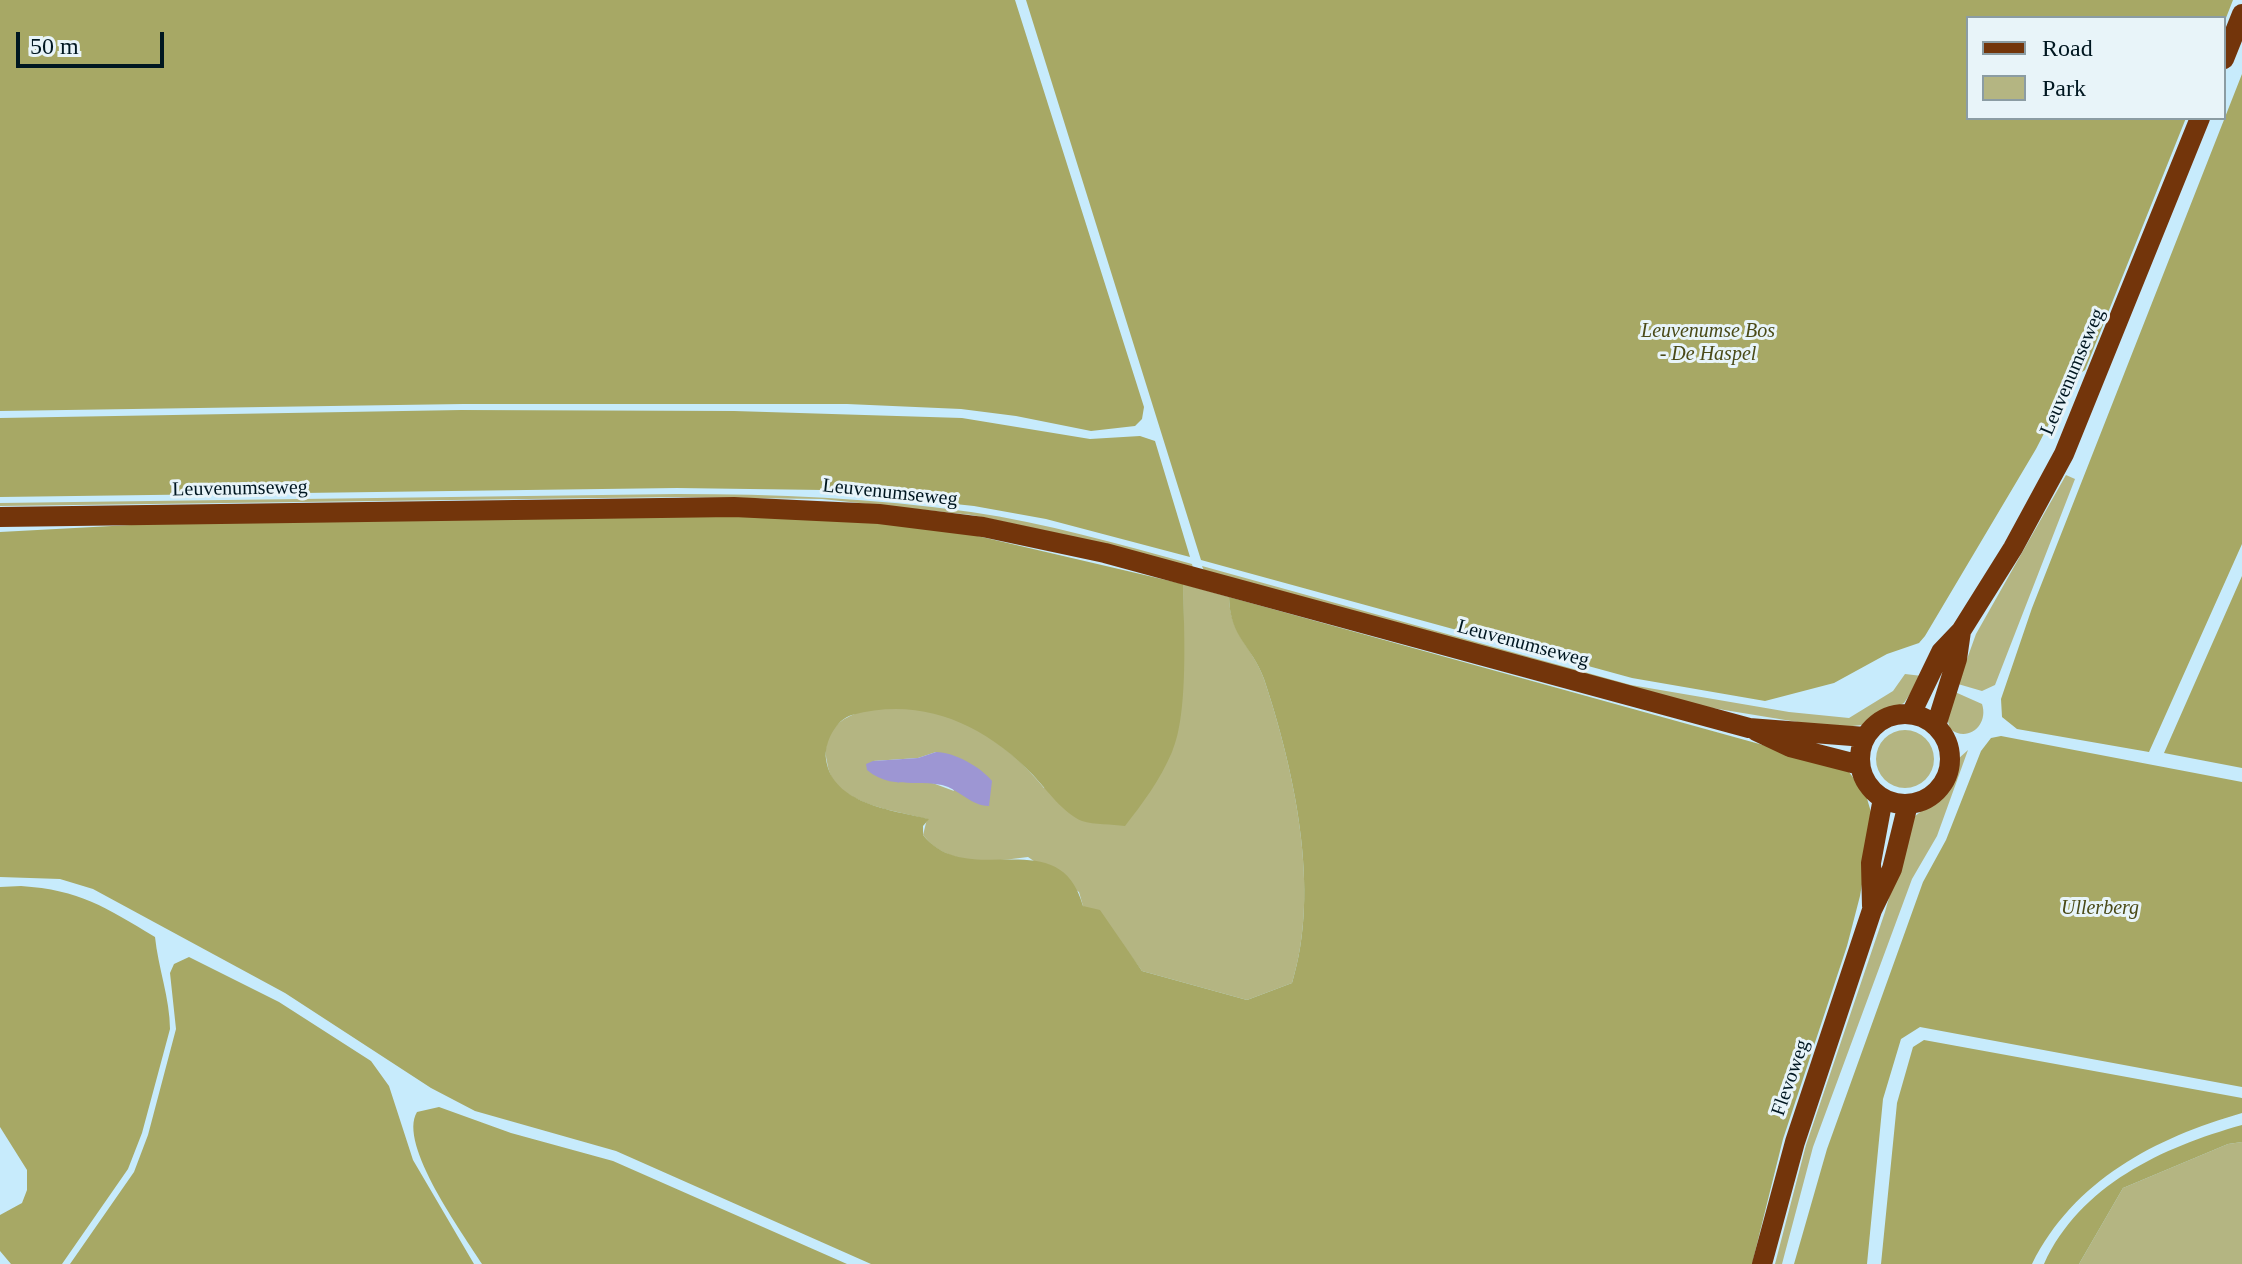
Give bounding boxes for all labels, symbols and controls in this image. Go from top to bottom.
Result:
scale bar [20,16,168,66]
legend [1966,16,2226,120]
text: 50 m [30,33,79,59]
text: Road [2042,35,2093,61]
text: Park [2042,75,2086,101]
street label: Leuvenumseweg [2035,305,2111,439]
park label: Leuvenumse Bos - De Haspel [1641,320,1775,367]
street label: Leuvenumseweg [821,474,959,512]
street label: Leuvenumseweg [172,476,308,502]
street label: Leuvenumseweg [1454,615,1592,673]
park label: Ullerberg [2061,897,2139,921]
street label: Flevoweg [1767,1037,1815,1119]

